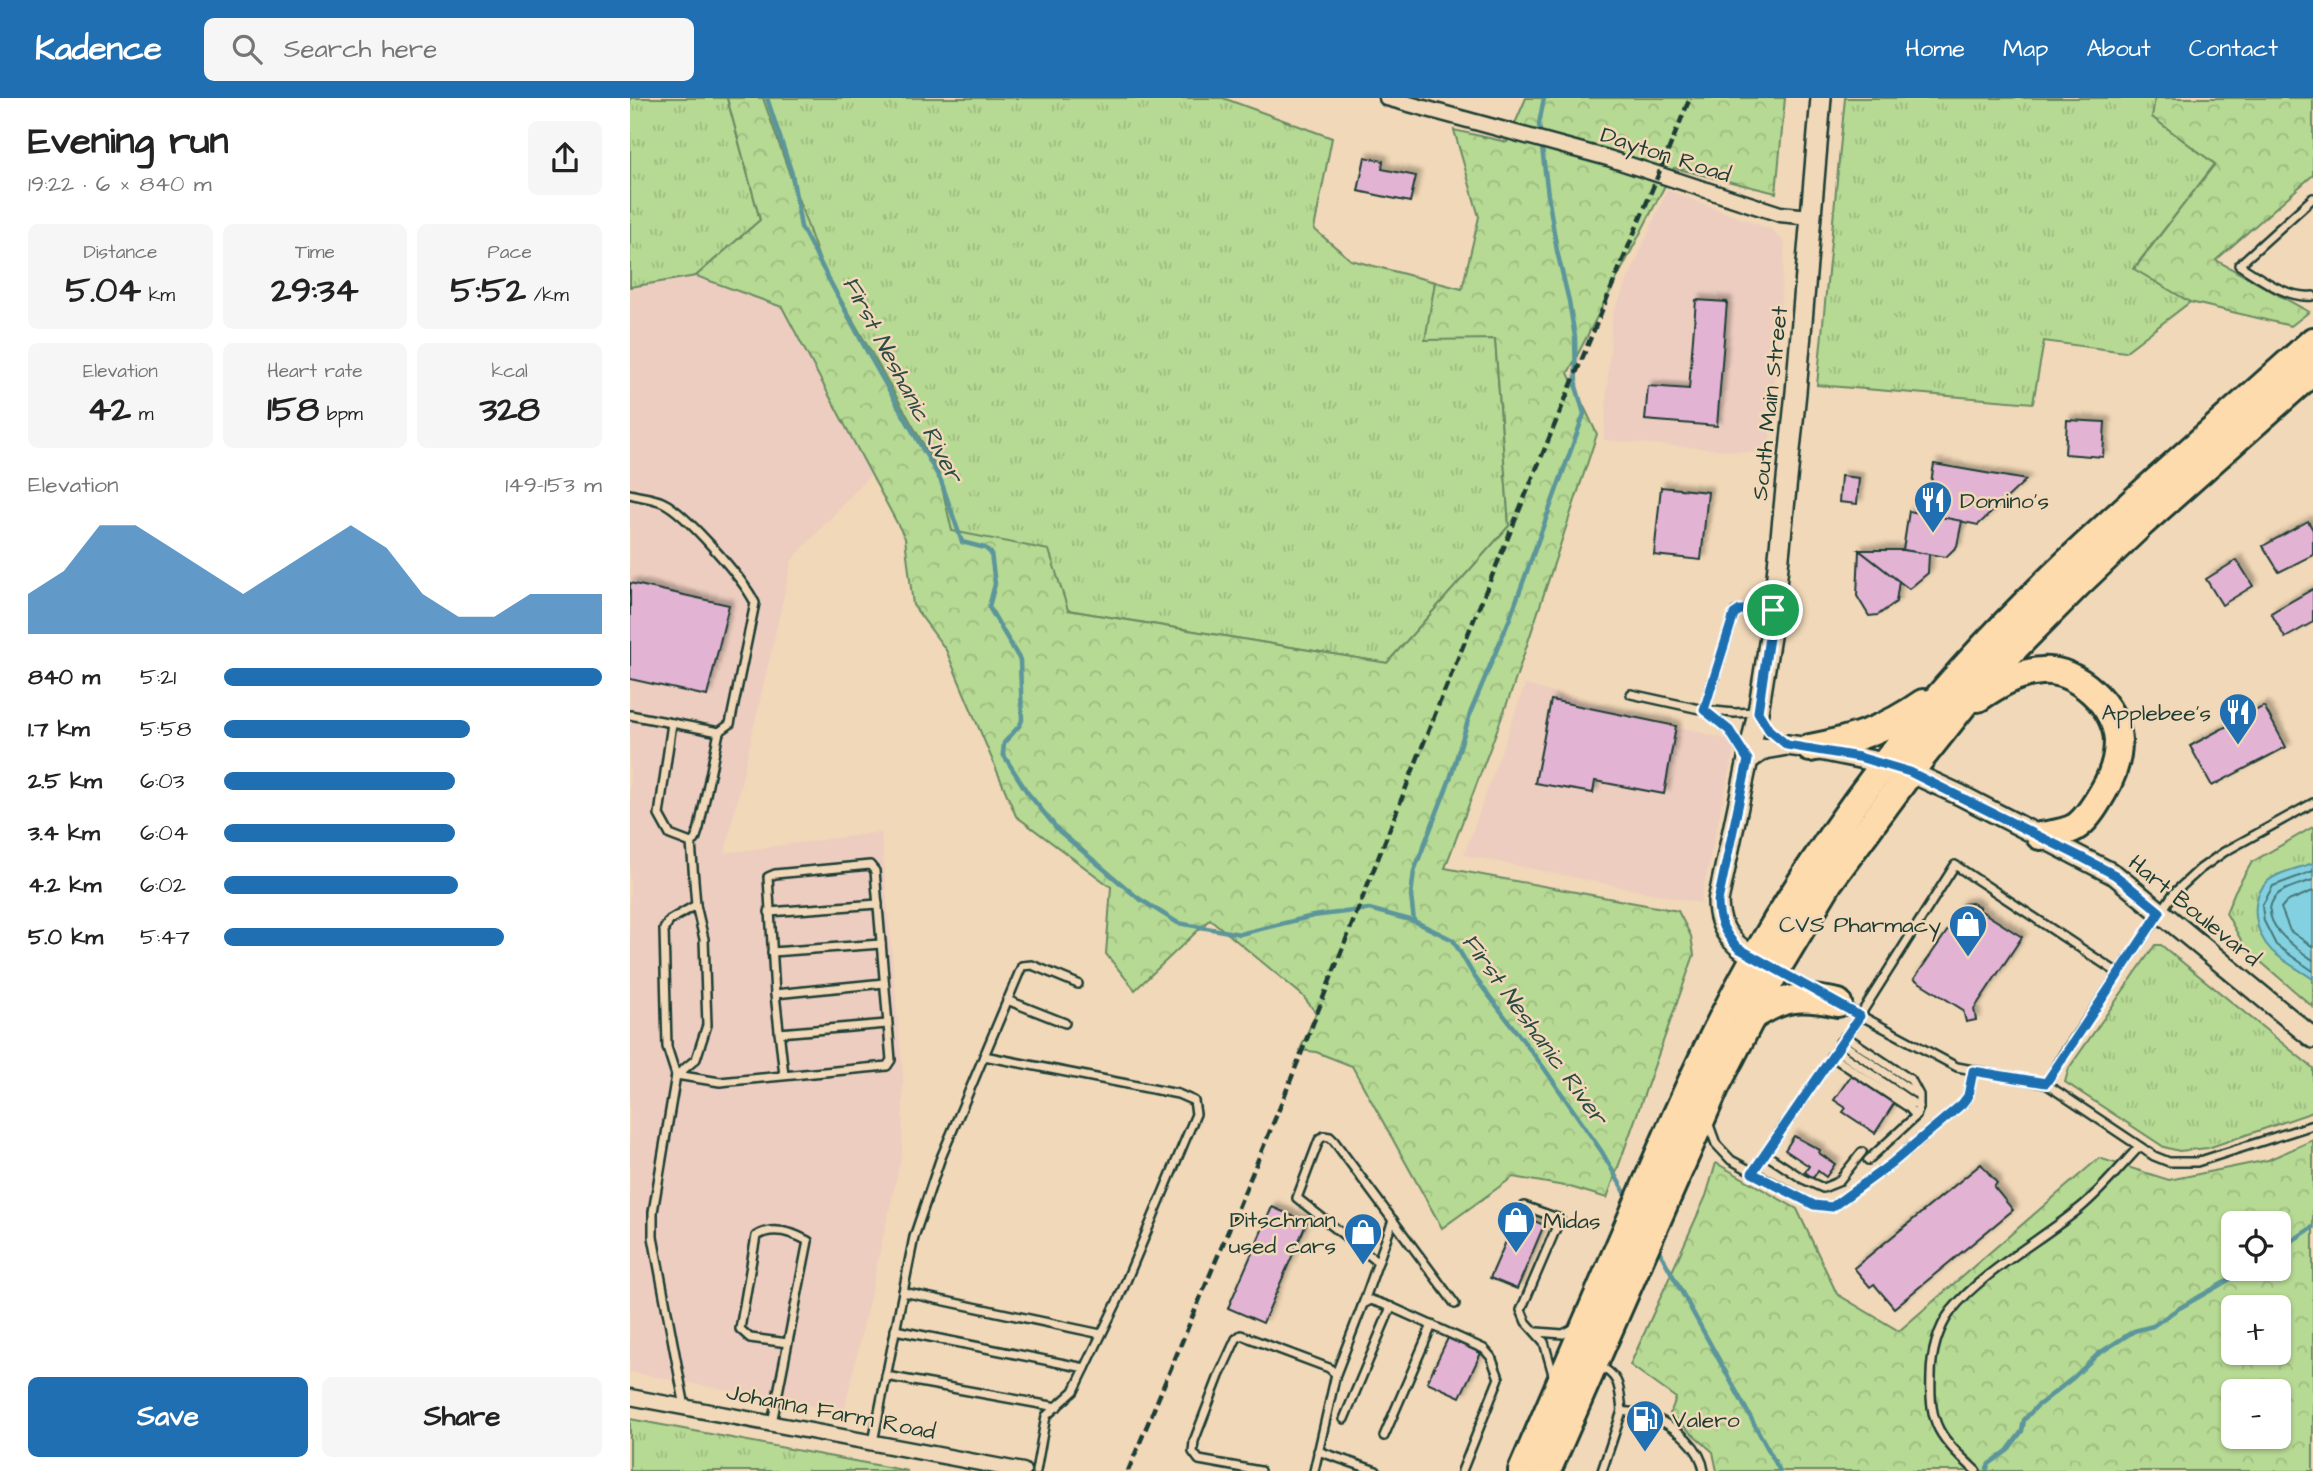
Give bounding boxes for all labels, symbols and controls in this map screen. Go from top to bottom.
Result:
search box [204,18,694,81]
text: Kadence [35,26,162,72]
icon: search [228,30,266,68]
text: Search here [284,31,437,67]
text: Home [1905,32,1965,66]
text: Map [2003,32,2048,66]
text: About [2086,32,2151,66]
text: Contact [2189,32,2278,66]
text: Evening run [28,116,229,168]
street label: Dayton Road [1596,119,1735,192]
button: share [528,121,602,195]
text: 19:22 · 6 × 840 m [28,168,212,200]
text: Distance [83,239,157,266]
text: Time [295,239,335,266]
text: Pace [488,239,532,266]
text: 5.04 [65,266,141,315]
text: 29:34 [271,266,359,315]
text: 5:52 [451,266,526,315]
water label: First Neshanic River [833,270,972,491]
text: km [141,282,175,309]
text: /km [526,282,569,309]
street label: South Main Street [1744,304,1796,502]
text: Elevation [83,358,158,385]
text: Heart rate [267,358,363,385]
text: kcal [491,358,528,385]
text: 42 [87,385,131,434]
text: 158 [267,385,319,434]
text: 328 [479,385,540,434]
text: m [131,401,153,428]
text: bpm [319,401,363,428]
text: Elevation [28,469,119,501]
text: 149–153 m [505,469,602,501]
restaurant icon: Domino's [1912,479,1954,534]
place label: Domino's [1960,485,2049,517]
pin [1743,580,1803,640]
icon: arrive [1754,591,1792,629]
text: 840 m [28,661,100,693]
text: 5:21 [140,661,176,693]
restaurant icon: Applebee's [2217,691,2259,746]
place label: Applebee's [2102,697,2211,729]
text: 1.7 km [28,713,90,745]
text: 5:58 [140,713,191,745]
text: 2.5 km [28,765,102,797]
text: 6:03 [140,765,184,797]
text: 3.4 km [28,817,100,849]
text: 6:04 [140,817,188,849]
street label: Hart Boulevard [2121,847,2268,974]
text: 4.2 km [28,869,101,901]
text: 6:02 [140,869,186,901]
shop icon: CVS Pharmacy [1947,903,1989,958]
place label: CVS Pharmacy [1779,909,1941,942]
text: 5.0 km [28,921,103,953]
text: 5:47 [140,921,190,953]
water label: First Neshanic River [1453,927,1617,1134]
shop icon: Midas [1495,1199,1537,1254]
place label: Ditschman used cars [1229,1204,1336,1262]
place label: Midas [1543,1205,1601,1237]
shop icon: Ditschman used cars [1342,1211,1384,1266]
map controls [2221,1211,2291,1449]
button: locate [2221,1211,2291,1281]
button: + [2221,1295,2291,1365]
street label: Johanna Farm Road [724,1376,938,1448]
button: Save [28,1377,308,1457]
button: Share [322,1377,602,1457]
button: − [2221,1379,2291,1449]
fuel station icon: Valero [1624,1398,1666,1453]
place label: Valero [1672,1404,1740,1436]

